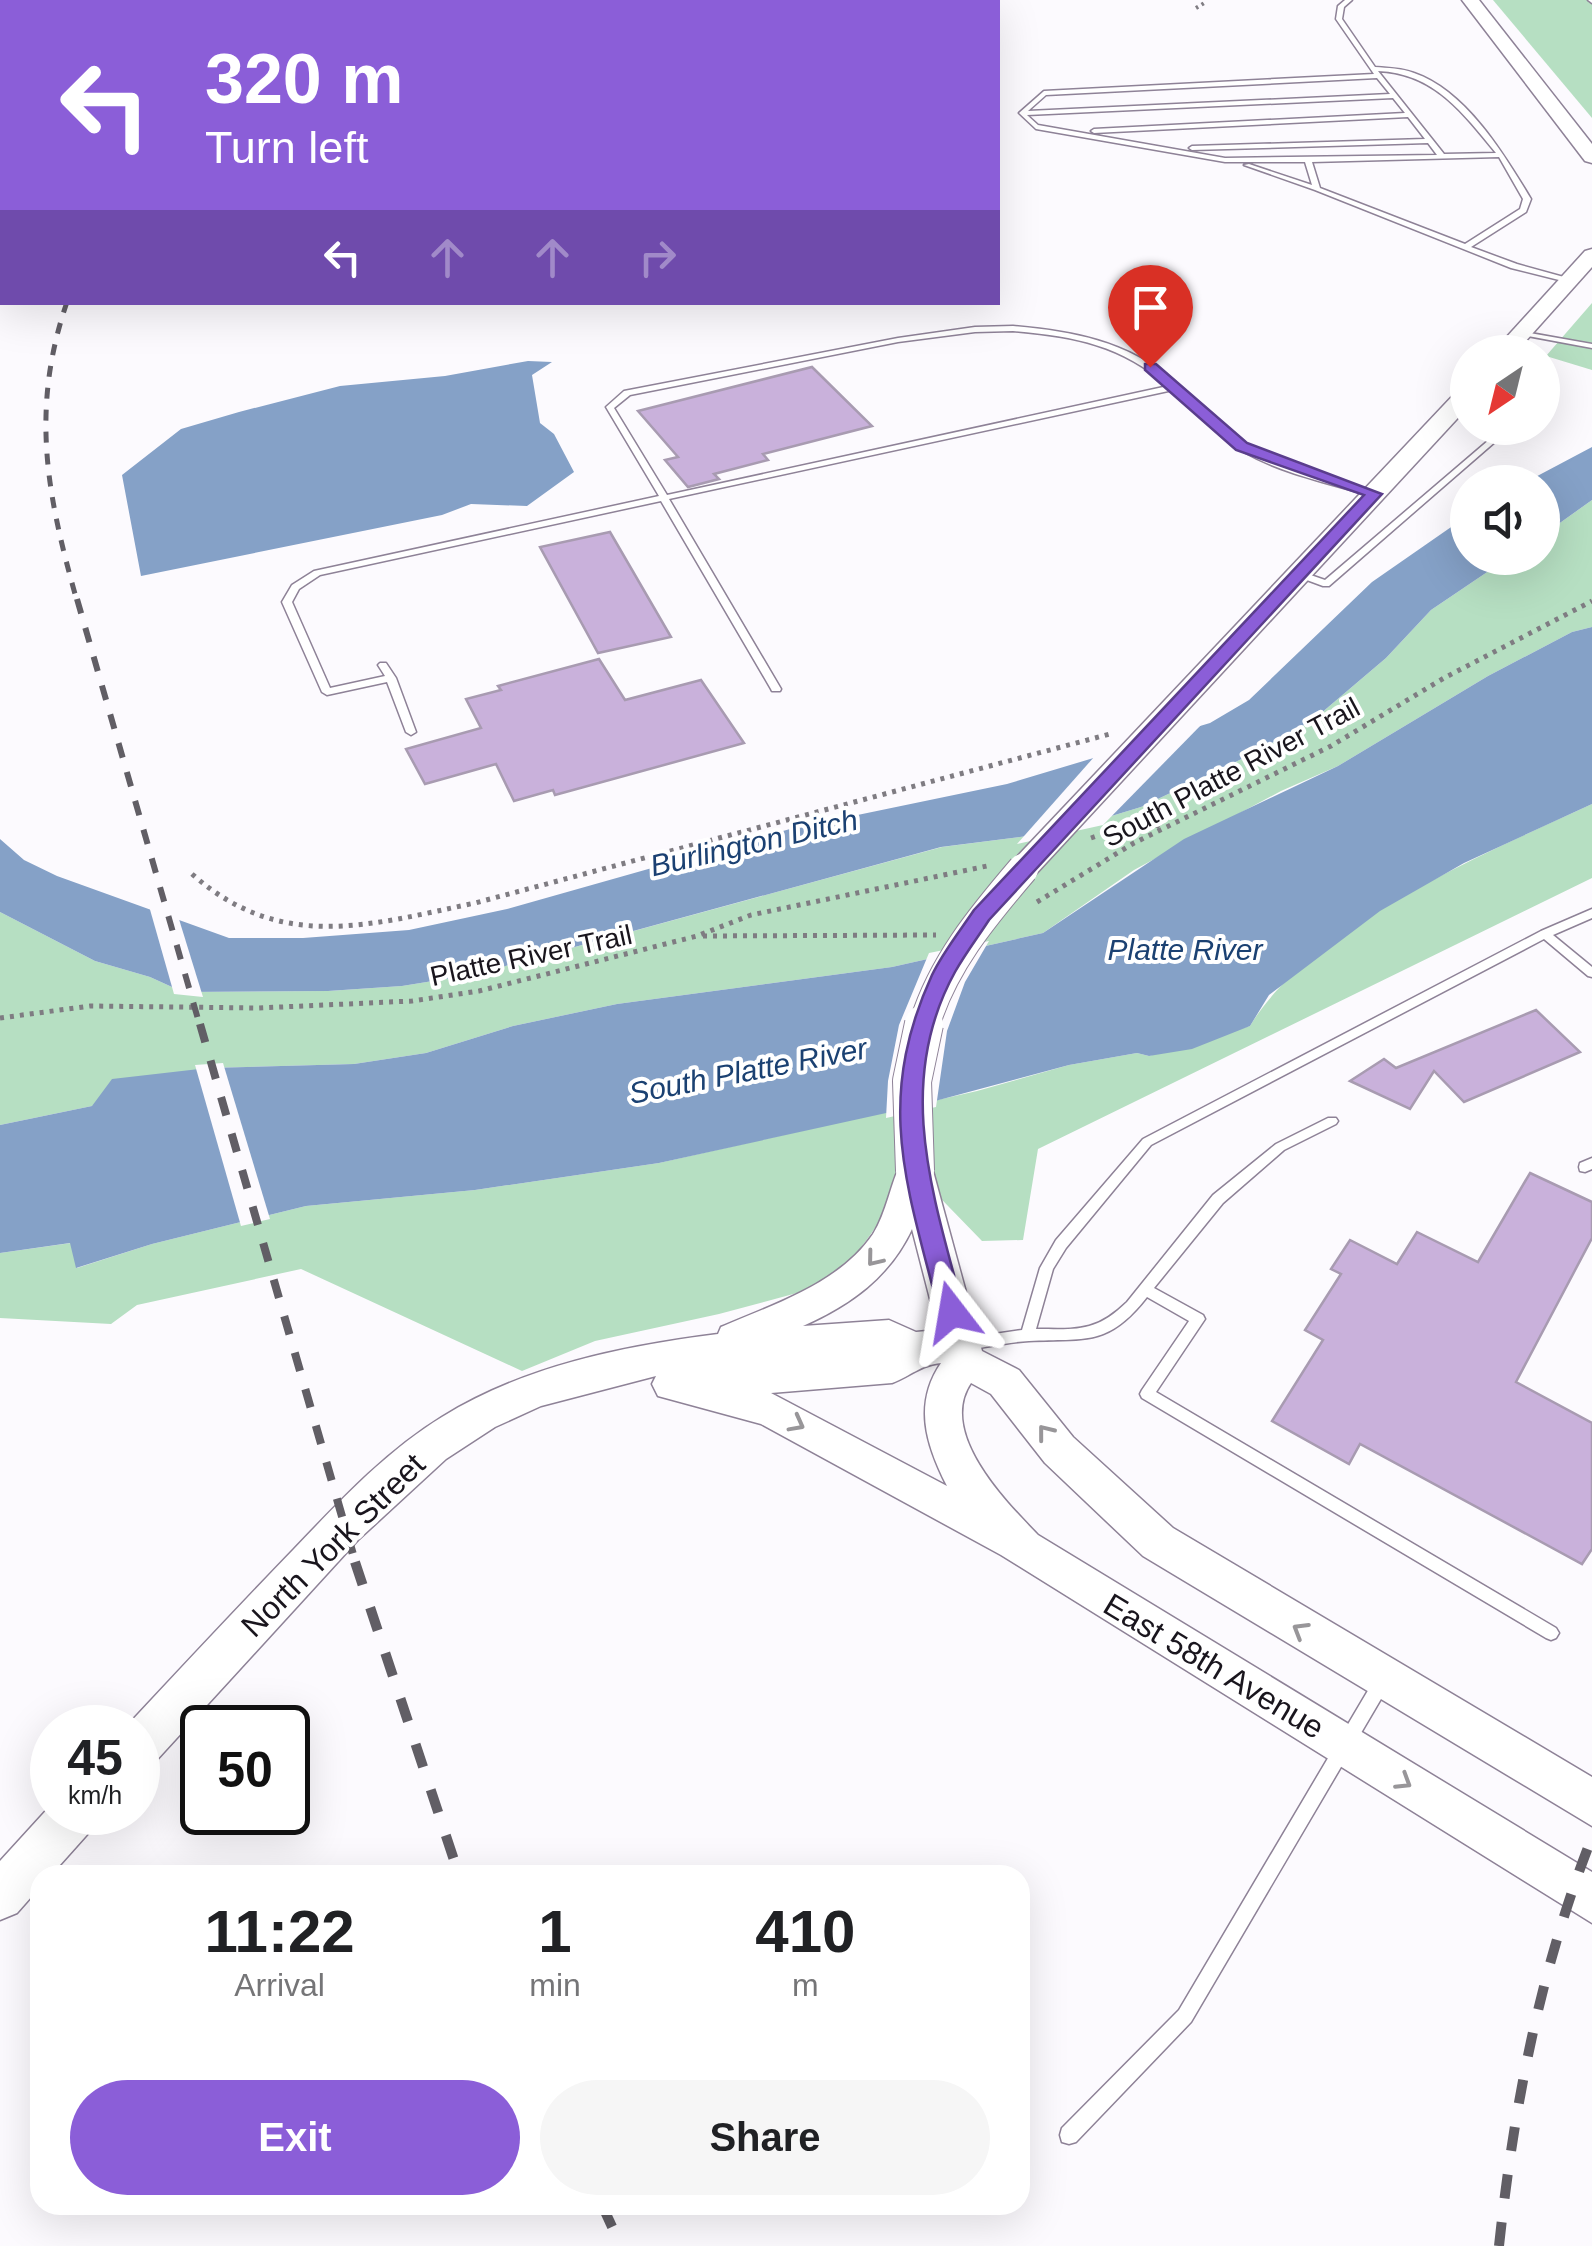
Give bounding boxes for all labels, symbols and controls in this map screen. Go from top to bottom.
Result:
icon: left [40,40,170,170]
text: 320 m [205,40,403,118]
text: Turn left [205,122,368,173]
icon: left [315,230,370,285]
icon: ahead [420,230,475,285]
icon: ahead [525,230,580,285]
icon: right [630,230,685,285]
pin [1108,265,1193,368]
icon: arrive [1123,280,1178,335]
north arrow [1450,335,1560,445]
map controls [1450,335,1560,575]
button: sound [1450,465,1560,575]
street label: South Platte River Trail [1098,692,1365,853]
water label: Burlington Ditch [647,803,861,882]
street label: Platte River Trail [427,919,635,992]
water label: Platte River [1107,933,1264,966]
water label: South Platte River [626,1031,871,1110]
one-way arrow [868,1247,886,1265]
position arrow [900,1260,1004,1364]
one-way arrow [787,1412,805,1432]
one-way arrow [1039,1425,1057,1443]
street label: North York Street [234,1446,432,1644]
street label: East 58th Avenue [1097,1586,1331,1746]
one-way arrow [1293,1623,1311,1642]
speed limit sign: 50 [180,1705,310,1835]
text: 45 [67,1730,123,1786]
one-way arrow [1393,1770,1411,1789]
text: km/h [68,1781,122,1809]
text: 11:22 [205,1898,355,1965]
text: 1 [538,1898,572,1965]
text: 410 [755,1898,855,1965]
text: Arrival [234,1967,325,2003]
text: min [529,1967,581,2003]
text: m [792,1967,819,2003]
button: Exit [70,2080,520,2195]
button: Share [540,2080,990,2195]

